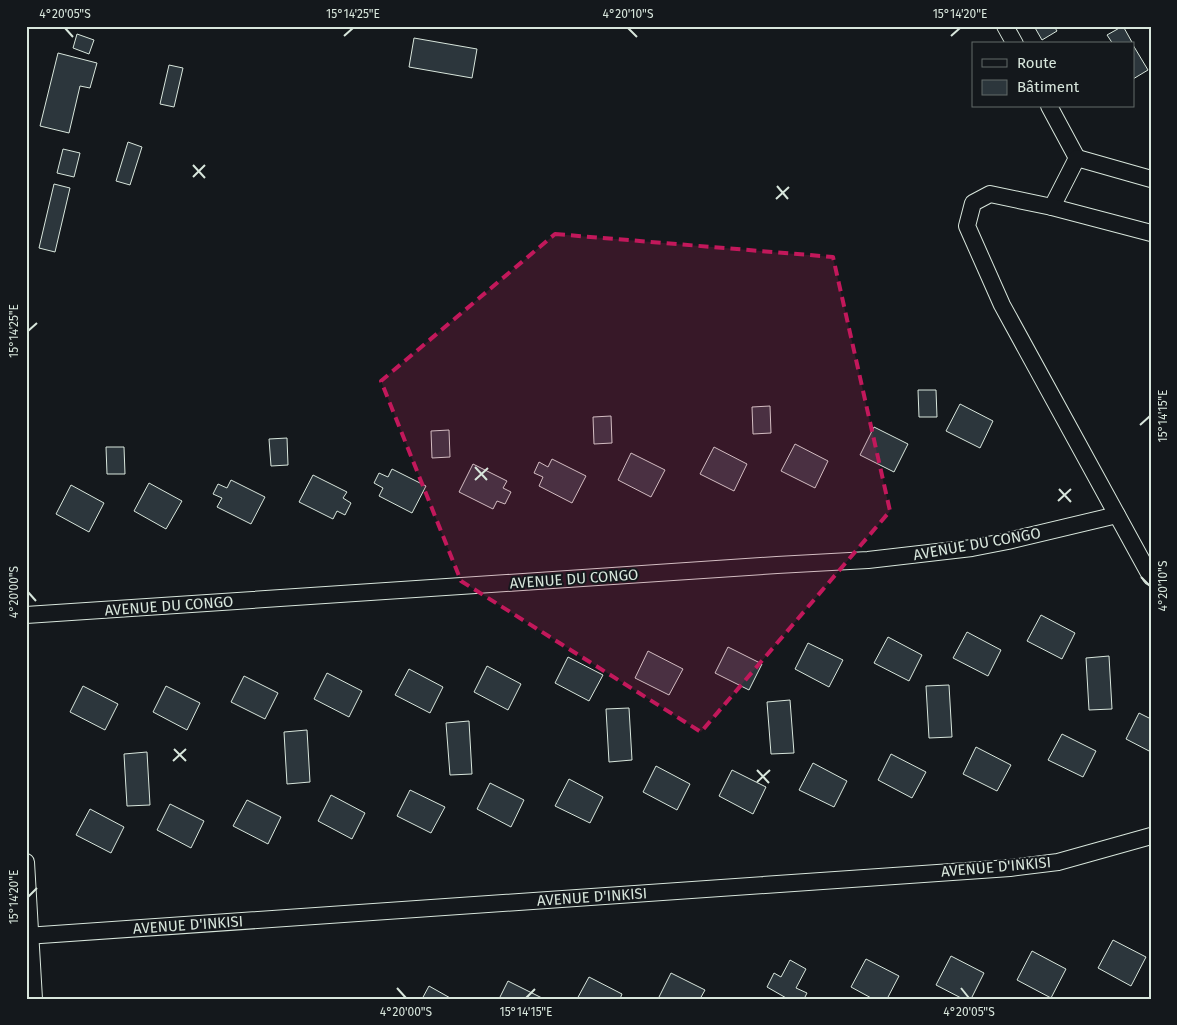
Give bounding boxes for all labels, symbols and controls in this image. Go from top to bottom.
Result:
text: 4°20'05"S [39,7,91,21]
text: 15°14'25"E [326,7,380,21]
text: 4°20'10"S [603,7,654,21]
text: 15°14'20"E [933,7,987,21]
legend [972,42,1134,108]
text: Route [1017,54,1057,72]
text: Bâtiment [1017,78,1080,96]
text: 15°14'25"E [7,304,21,358]
text: 15°14'15"E [1156,389,1170,443]
street label: AVENUE DU CONGO [912,524,1042,564]
text: 4°20'10"S [1156,560,1170,611]
text: 4°20'00"S [7,565,21,618]
street label: AVENUE DU CONGO [509,566,639,592]
street label: AVENUE DU CONGO [104,593,234,619]
street label: AVENUE D'INKISI [940,853,1052,881]
text: 15°14'20"E [7,870,21,924]
street label: AVENUE D'INKISI [536,884,648,910]
street label: AVENUE D'INKISI [132,912,244,938]
text: 4°20'00"S [380,1005,433,1019]
text: 15°14'15"E [499,1005,553,1019]
text: 4°20'05"S [943,1005,995,1019]

